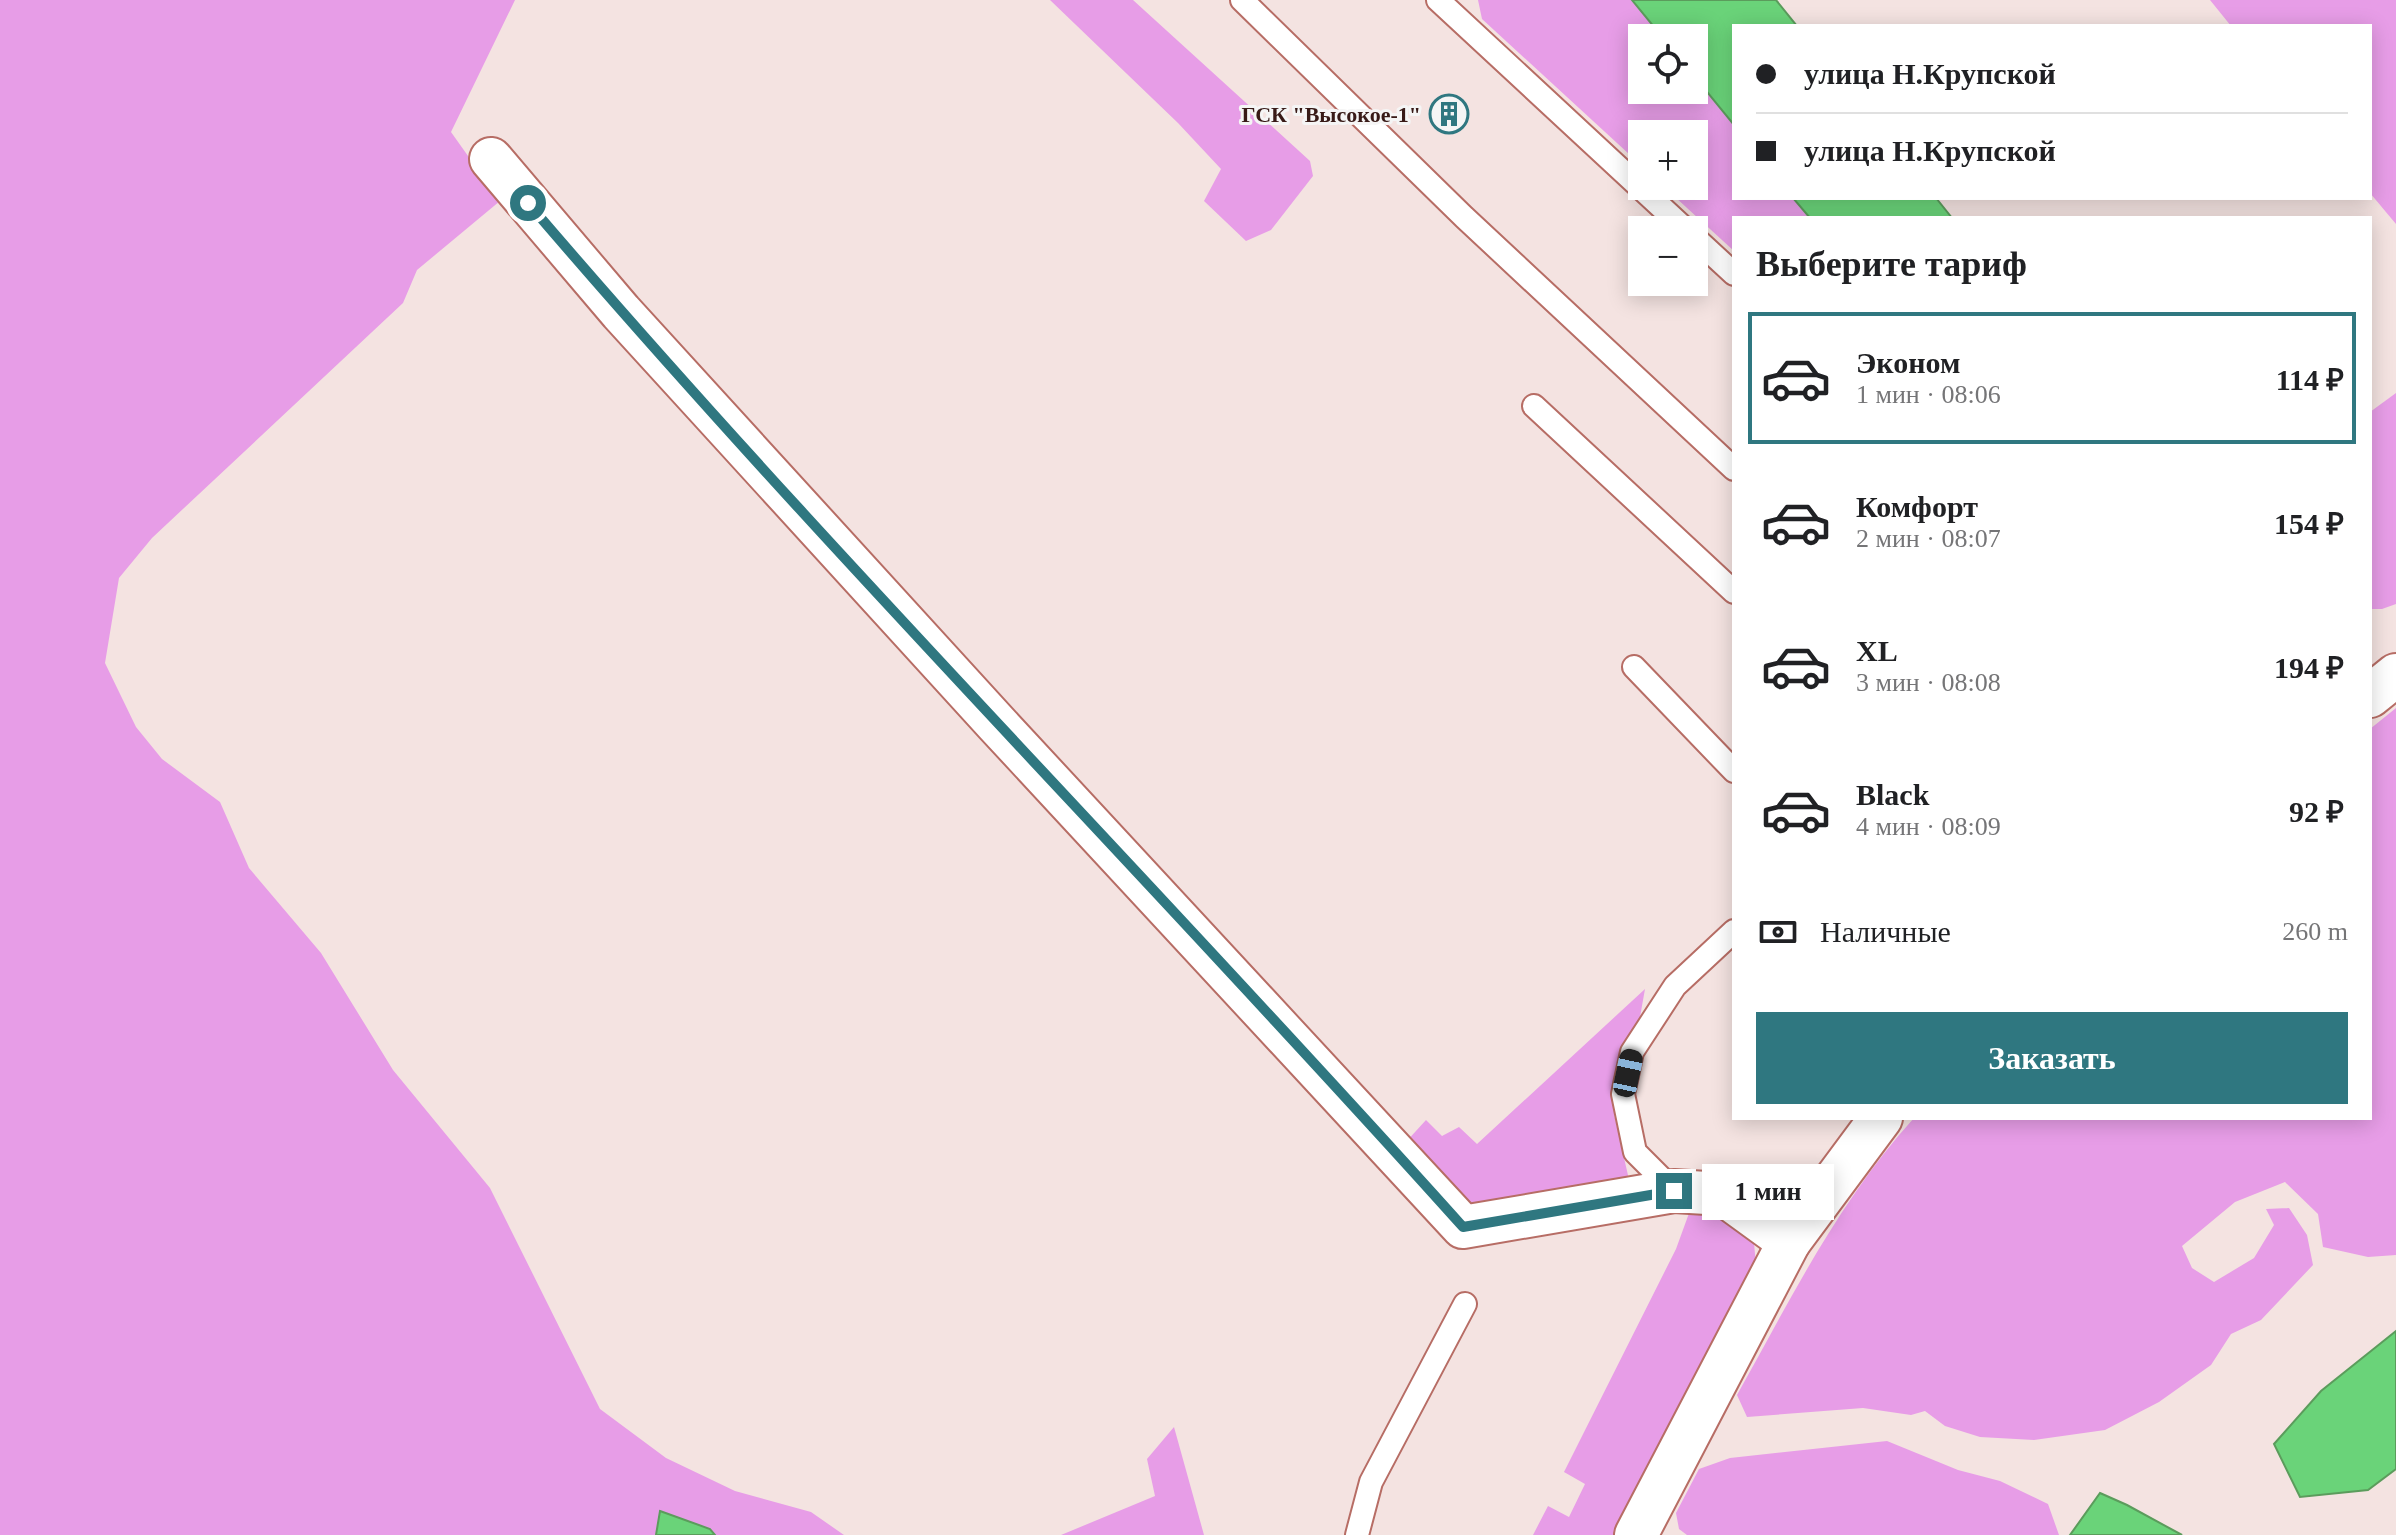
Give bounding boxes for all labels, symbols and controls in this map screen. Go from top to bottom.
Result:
map controls [1628,24,1708,296]
button: locate [1628,24,1708,104]
text: улица Н.Крупской [1804,57,2056,90]
building icon: ГСК "Высокое-1" [1428,93,1470,135]
place label: ГСК "Высокое-1" [1241,102,1421,127]
button: + [1628,120,1708,200]
text: улица Н.Крупской [1804,134,2056,167]
route start [510,185,546,221]
button: − [1628,216,1708,296]
text: Выберите тариф [1756,244,2027,284]
icon: car [1760,342,1832,414]
text: Эконом [1856,346,1960,379]
text: 114 ₽ [2276,363,2344,396]
text: 1 мин · 08:06 [1856,380,2001,409]
icon: car [1760,486,1832,558]
text: Комфорт [1856,490,1978,523]
text: 154 ₽ [2274,507,2344,540]
text: 2 мин · 08:07 [1856,524,2001,553]
icon: car [1760,630,1832,702]
text: XL [1856,634,1898,667]
text: 194 ₽ [2274,651,2344,684]
text: 3 мин · 08:08 [1856,668,2001,697]
icon: car [1760,774,1832,846]
text: Black [1856,778,1929,811]
text: 92 ₽ [2289,795,2344,828]
text: 4 мин · 08:09 [1856,812,2001,841]
icon: cash [1756,910,1800,954]
text: Наличные [1820,915,1951,948]
text: 260 m [2282,917,2348,946]
button: Заказать [1756,1012,2348,1104]
car [1611,1047,1645,1099]
callout: 1 мин [1702,1163,1834,1219]
route end [1656,1173,1692,1209]
text: 1 мин [1734,1177,1802,1206]

